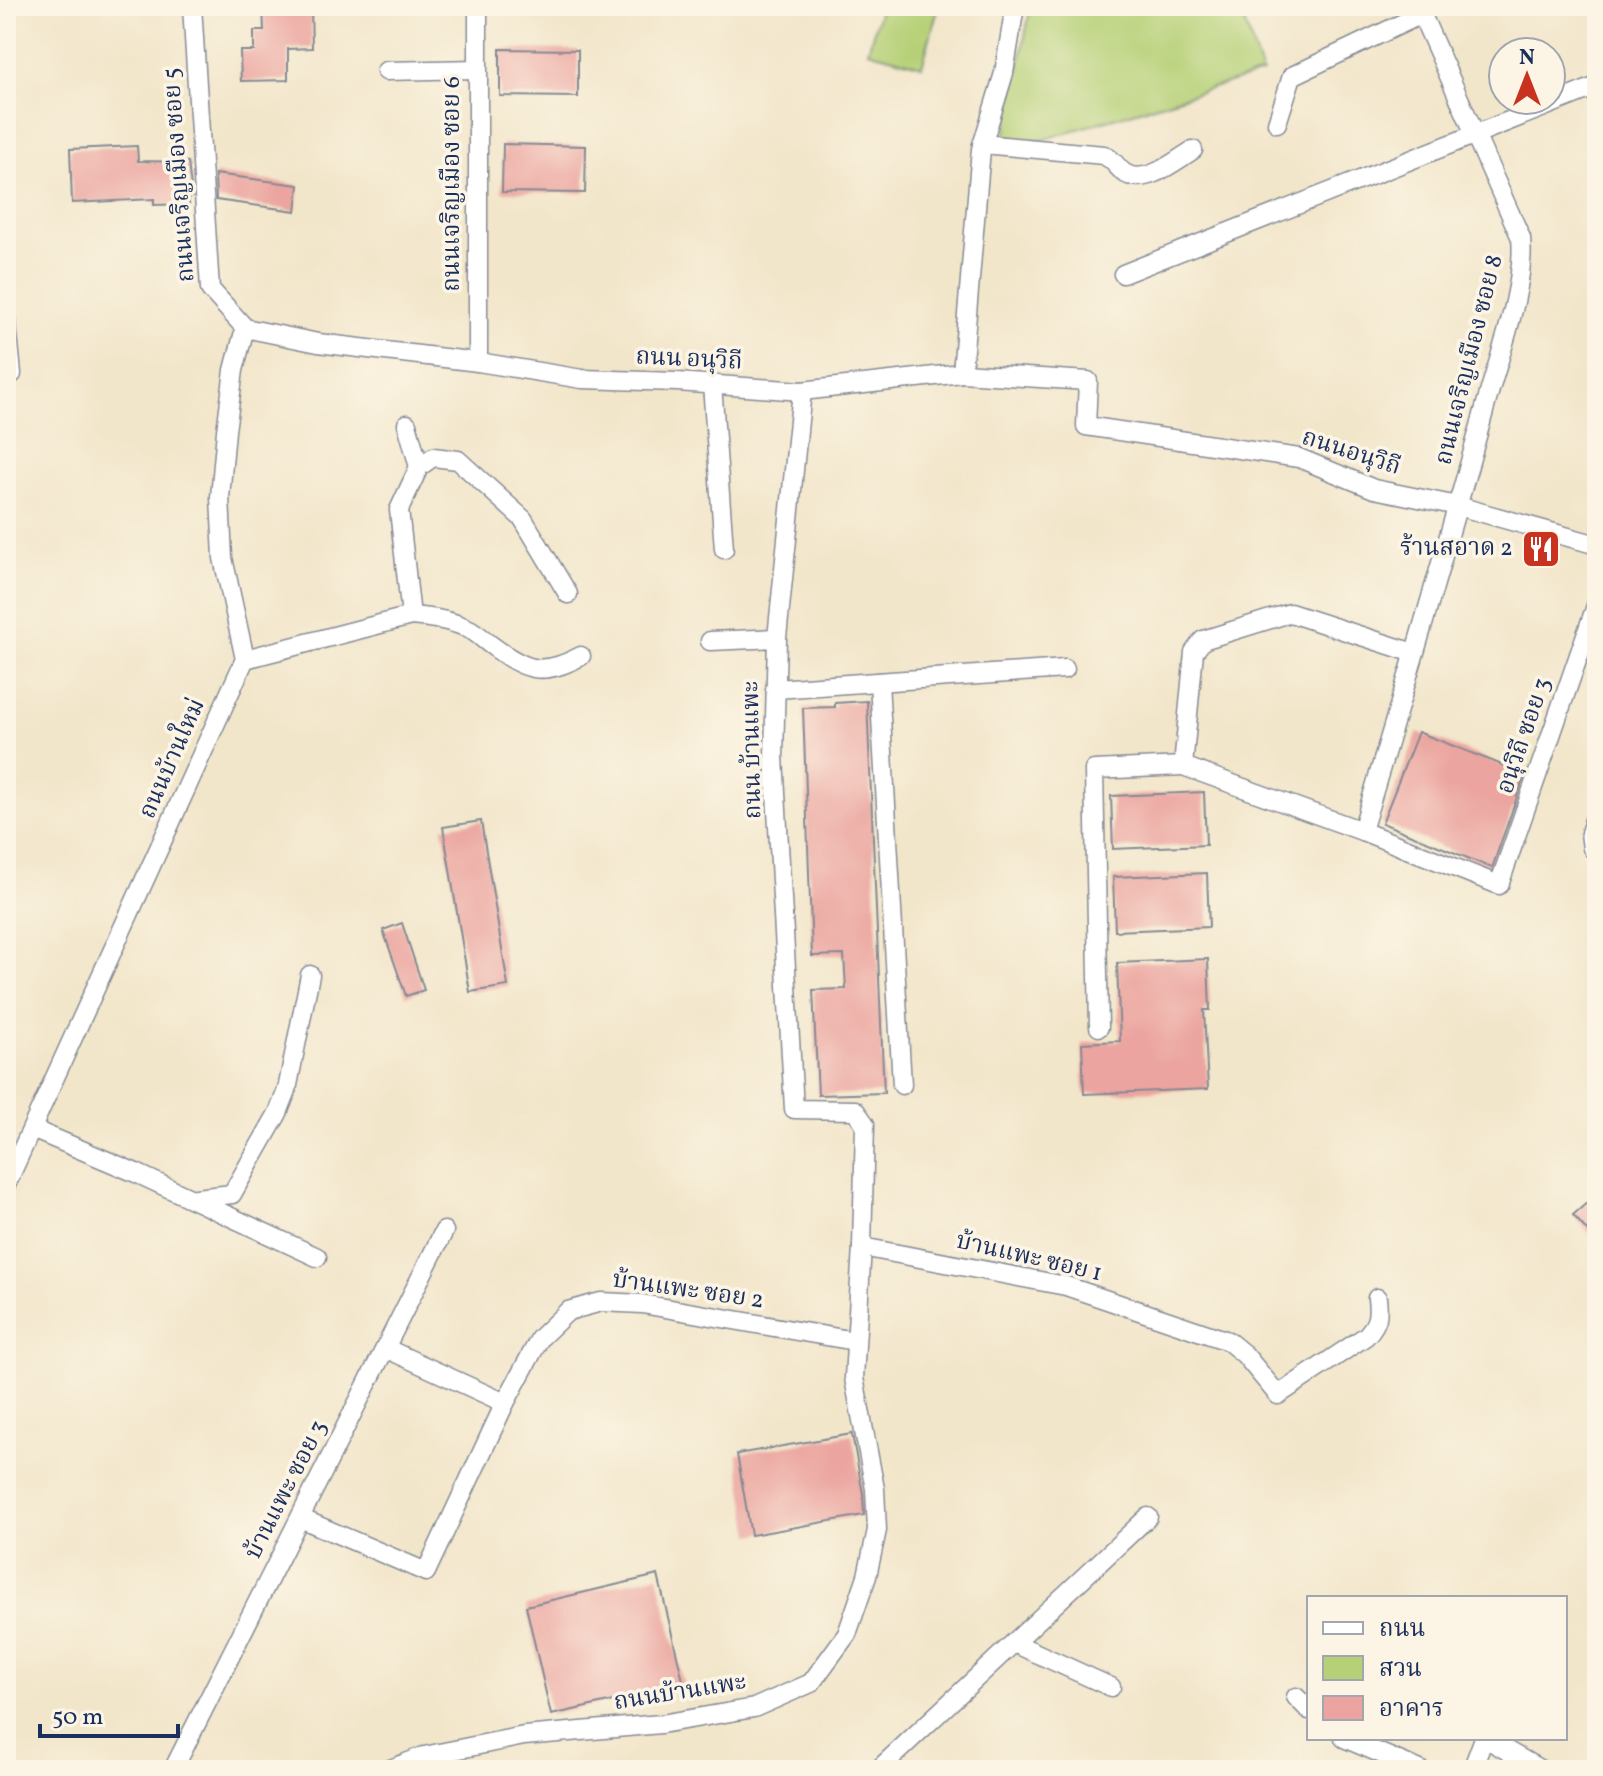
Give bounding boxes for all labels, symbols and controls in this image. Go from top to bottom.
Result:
north arrow [1487,36,1567,116]
text: N [1519,43,1535,74]
street label: ถนนเจริญเมือง ซอย 5 [156,67,204,283]
street label: ถนนเจริญเมือง ซอย 6 [436,76,470,292]
street label: ถนนเจริญเมือง ซอย 8 [1427,251,1513,469]
street label: ถนน อนุวิถี [635,340,743,380]
street label: ถนนอนุวิถี [1297,421,1405,485]
restaurant icon: ร้านสอาด 2 [1520,528,1562,570]
place label: ร้านสอาด 2 [1400,532,1513,566]
street label: อนุวิถี ซอย 3 [1489,673,1561,799]
street label: ถนน บ้านแพะ [735,681,771,819]
street label: ถนนบ้านใหม่ [129,692,215,825]
street label: บ้านแพะ ซอย 1 [953,1225,1105,1291]
street label: บ้านแพะ ซอย 2 [610,1264,766,1318]
street label: บ้านแพะ ซอย 3 [237,1415,337,1565]
legend [1307,1596,1567,1740]
text: ถนน [1379,1613,1425,1647]
text: สวน [1379,1653,1422,1687]
street label: ถนนบ้านแพะ [611,1666,749,1720]
scale bar [40,1688,178,1738]
text: อาคาร [1379,1693,1444,1727]
text: 50 m [52,1701,104,1735]

